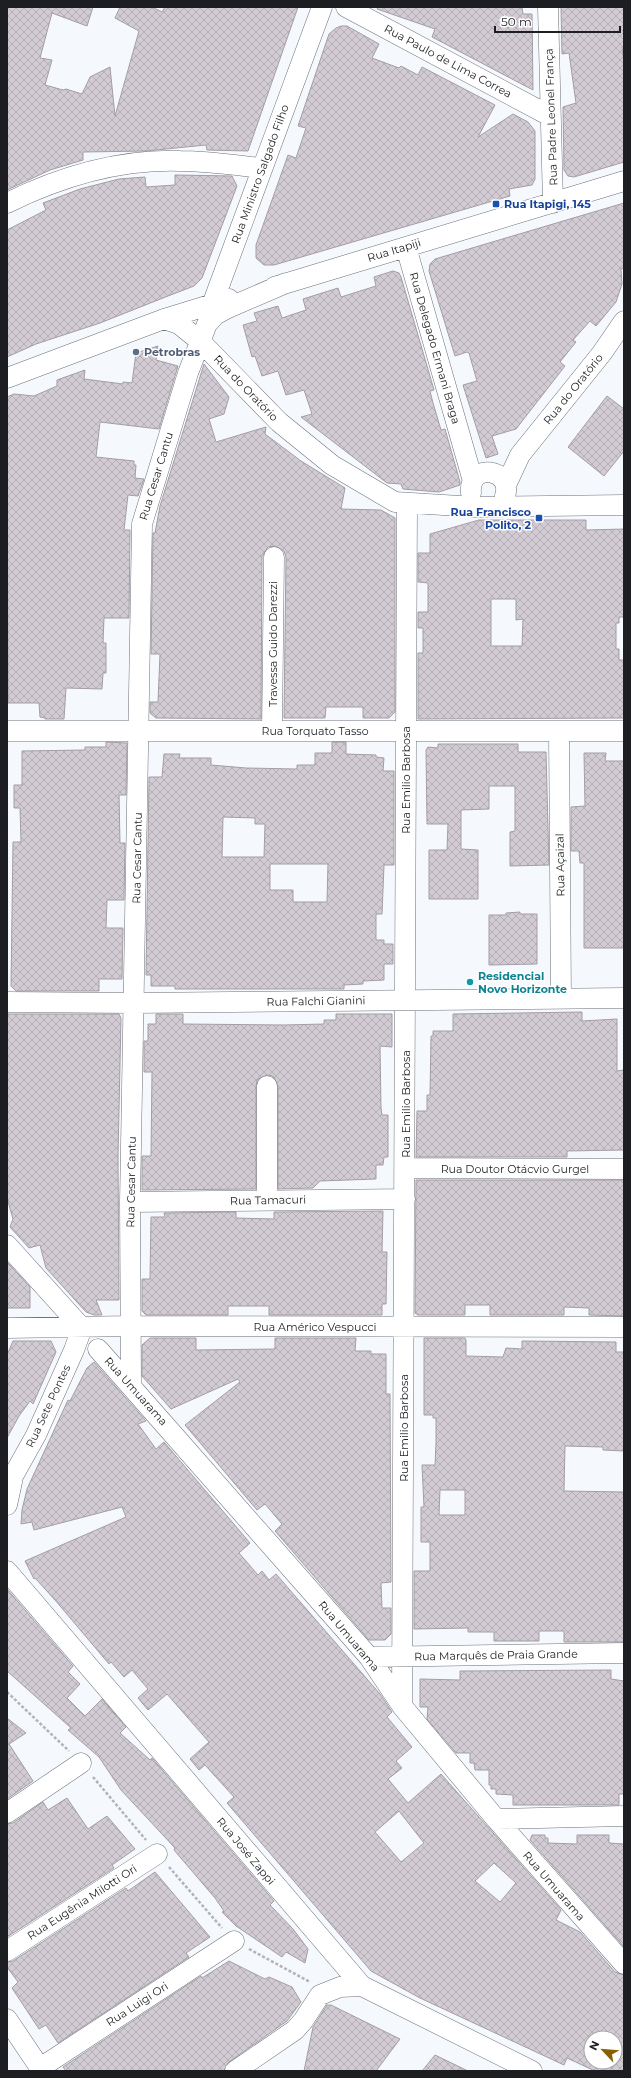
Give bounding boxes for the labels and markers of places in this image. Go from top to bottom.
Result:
place label: Rua Itapigi, 145 [504,197,591,211]
marker: Rua Itapigi, 145 [491,199,501,209]
place label: Petrobras [144,345,200,359]
marker: Petrobras [131,347,141,357]
place label: Rua Francisco Polito, 2 [451,505,531,532]
marker: Rua Francisco Polito, 2 [534,513,544,523]
place label: Residencial Novo Horizonte [478,969,567,996]
marker: Residencial Novo Horizonte [465,977,475,987]

